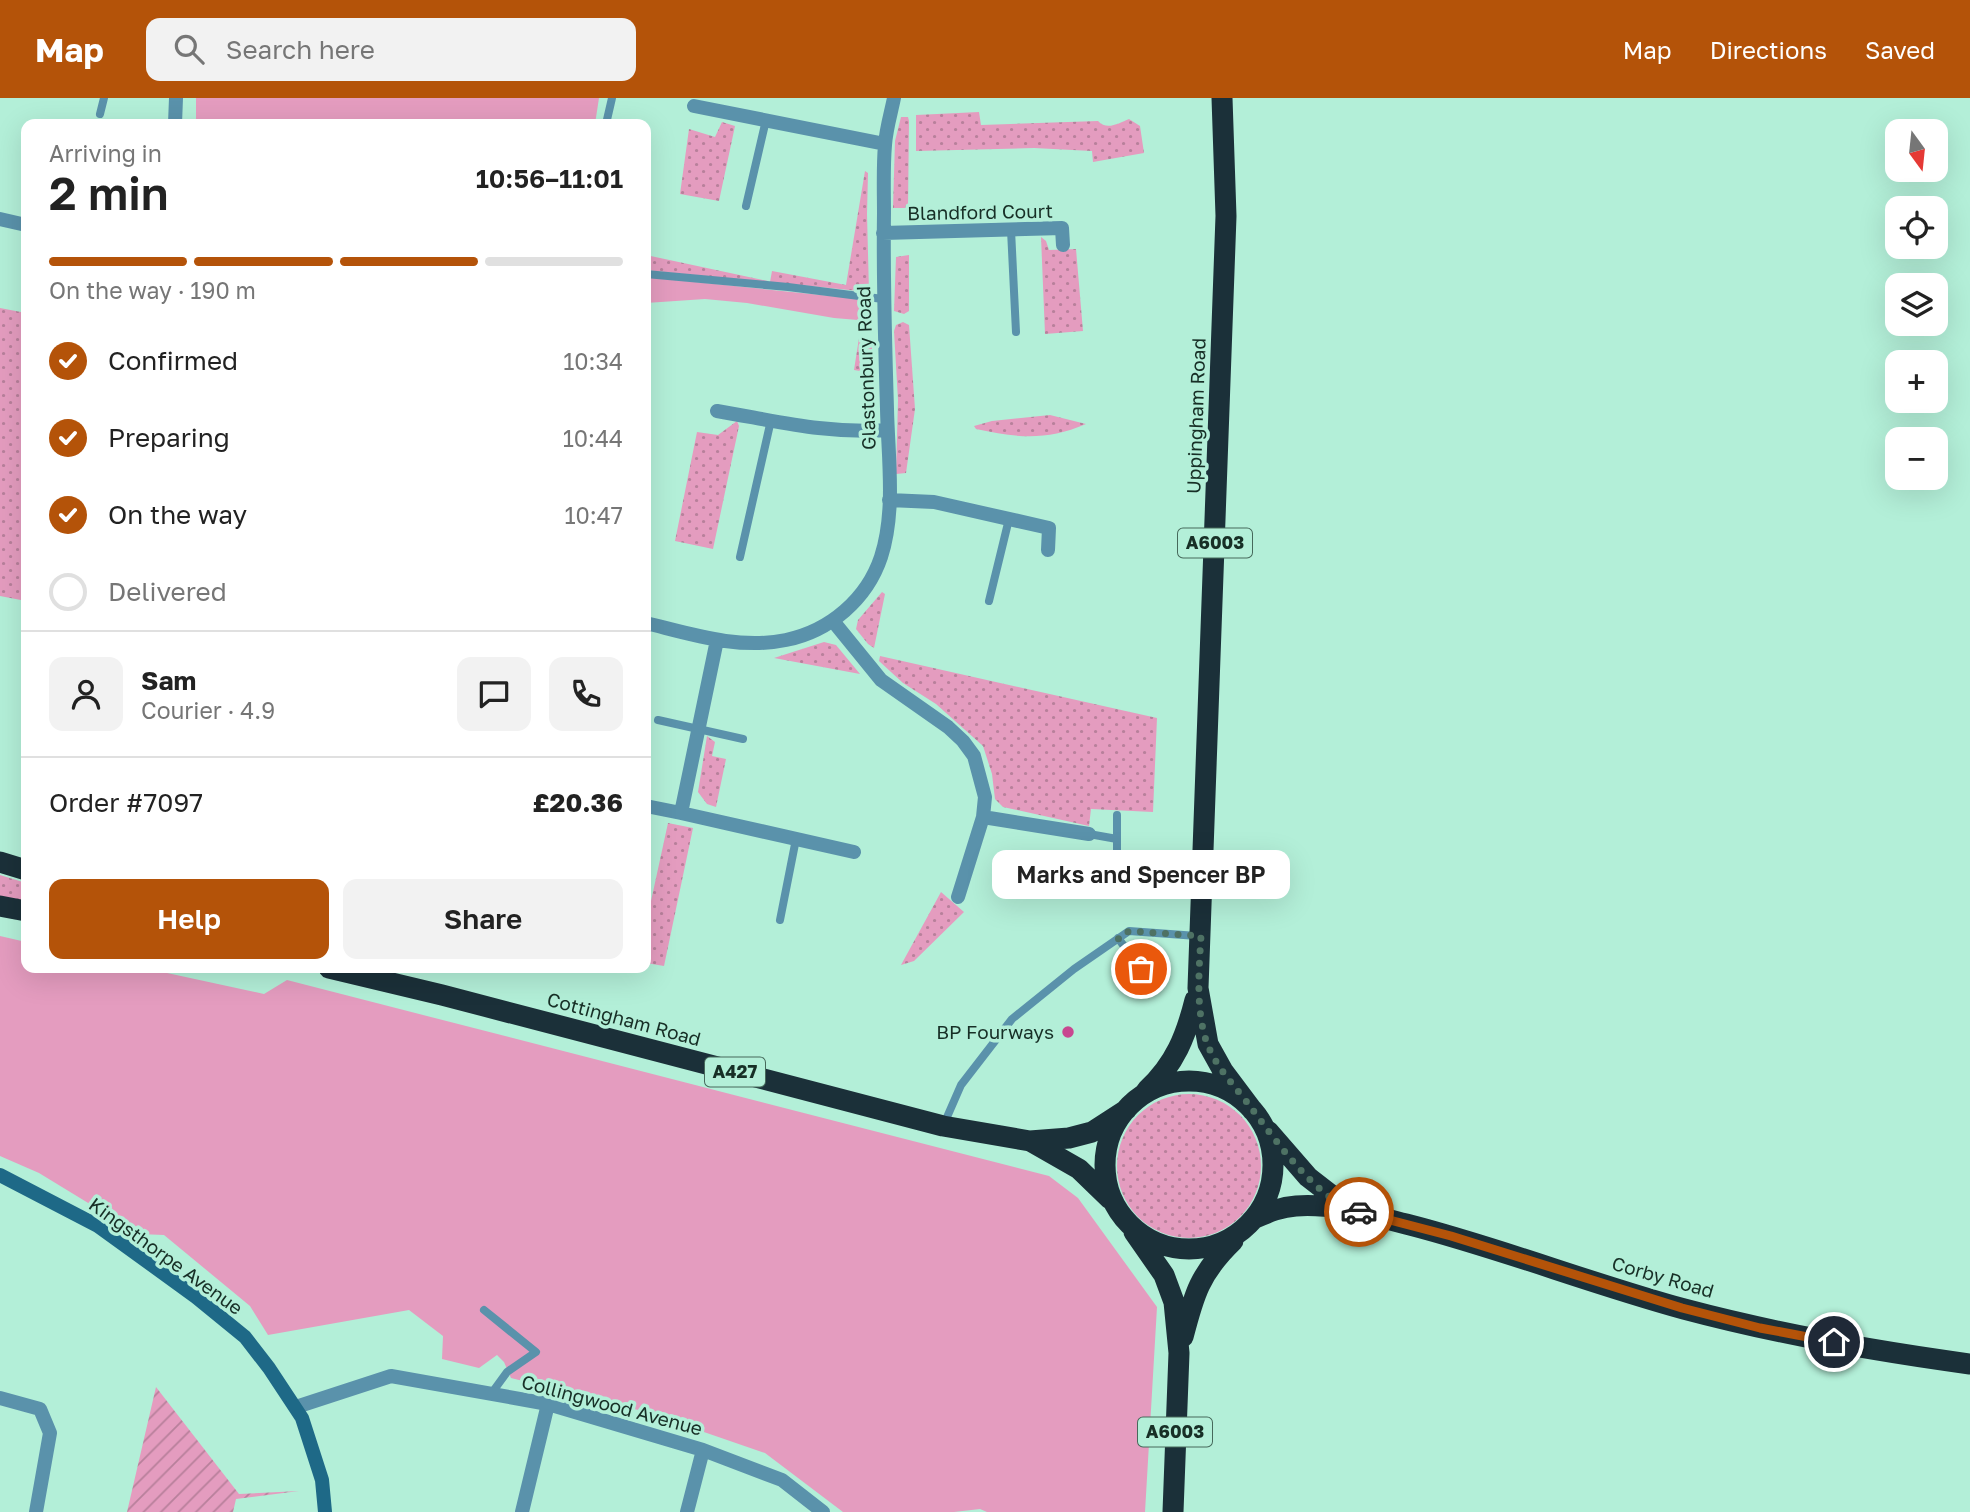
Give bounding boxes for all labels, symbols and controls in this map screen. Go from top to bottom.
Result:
search box [146,18,636,81]
text: Map [35,30,104,69]
icon: search [170,30,208,68]
text: Search here [226,34,375,65]
text: Map [1623,35,1672,64]
text: Directions [1710,35,1827,64]
text: Saved [1865,35,1935,64]
north arrow [1885,119,1948,182]
map controls [1885,119,1948,490]
text: Arriving in [49,139,162,167]
text: 10:56–11:01 [476,163,623,194]
text: 2 min [49,165,169,220]
button: locate [1885,196,1948,259]
street label: Blandford Court [907,199,1053,224]
button: layers [1885,273,1948,336]
text: On the way · 190 m [49,276,256,304]
street label: Glastonbury Road [851,286,880,450]
street label: Uppingham Road [1181,338,1210,494]
icon: check [49,342,87,380]
text: Confirmed [108,345,238,376]
text: 10:34 [563,347,623,375]
button: + [1885,350,1948,413]
icon: check [49,419,87,457]
text: Preparing [108,422,230,453]
text: 10:44 [563,424,623,452]
button: − [1885,427,1948,490]
icon: check [49,496,87,534]
text: On the way [108,499,247,530]
text: 10:47 [564,501,623,529]
road number: A6003 [1178,528,1252,558]
text: Delivered [108,576,227,607]
button: person [49,657,123,731]
button: chat [457,657,531,731]
button: phone [549,657,623,731]
text: Sam [141,665,196,696]
text: Courier · 4.9 [141,696,275,724]
text: Order #7097 [49,787,203,818]
text: £20.36 [532,787,623,818]
callout: Marks and Spencer BP [992,850,1290,899]
text: Marks and Spencer BP [1016,860,1266,888]
button: Help [49,879,329,959]
button: Share [343,879,623,959]
pin [1111,939,1171,999]
icon: bag [1122,950,1160,988]
street label: Cottingham Road [545,987,704,1050]
place label: BP Fourways [936,1020,1054,1043]
marker: BP Fourways [1060,1024,1076,1040]
road number: A427 [705,1057,765,1086]
courier [1324,1177,1394,1247]
street label: Kingsthorpe Avenue [85,1192,248,1319]
icon: car [1340,1193,1378,1231]
street label: Corby Road [1610,1251,1717,1302]
pin [1804,1312,1864,1372]
icon: home [1815,1323,1853,1361]
street label: Collingwood Avenue [519,1369,705,1440]
road number: A6003 [1138,1418,1212,1447]

